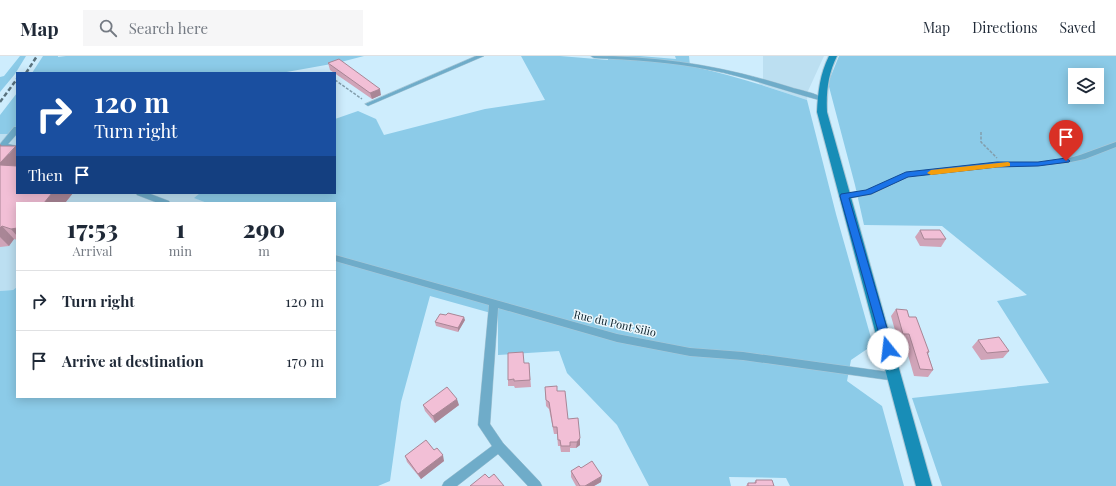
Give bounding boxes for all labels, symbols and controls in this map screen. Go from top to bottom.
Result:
search box [83,10,363,46]
text: Map [20,15,59,41]
icon: search [97,17,119,39]
text: Search here [129,18,208,38]
text: Map [923,18,950,37]
text: Directions [972,18,1038,37]
text: Saved [1060,18,1096,37]
map controls [1068,68,1104,104]
button: layers [1068,68,1104,104]
text: 120 m [94,83,169,120]
icon: right [28,88,80,140]
text: Turn right [94,119,177,143]
pin [1049,120,1083,161]
icon: arrive [1055,126,1077,148]
icon: arrive [71,164,93,186]
text: Then [28,165,63,185]
text: 17:53 [67,212,118,244]
text: 1 [176,212,185,244]
text: 290 [243,212,285,244]
text: Arrival [72,242,112,259]
text: min [169,242,192,259]
text: m [258,242,270,259]
icon: right [28,290,50,312]
text: Turn right [62,291,135,311]
text: 120 m [285,291,324,311]
street label: Rue du Pont Silio [572,306,658,340]
position arrow [867,328,909,370]
icon: arrive [28,350,50,372]
text: Arrive at destination [62,351,204,371]
text: 170 m [286,351,324,371]

